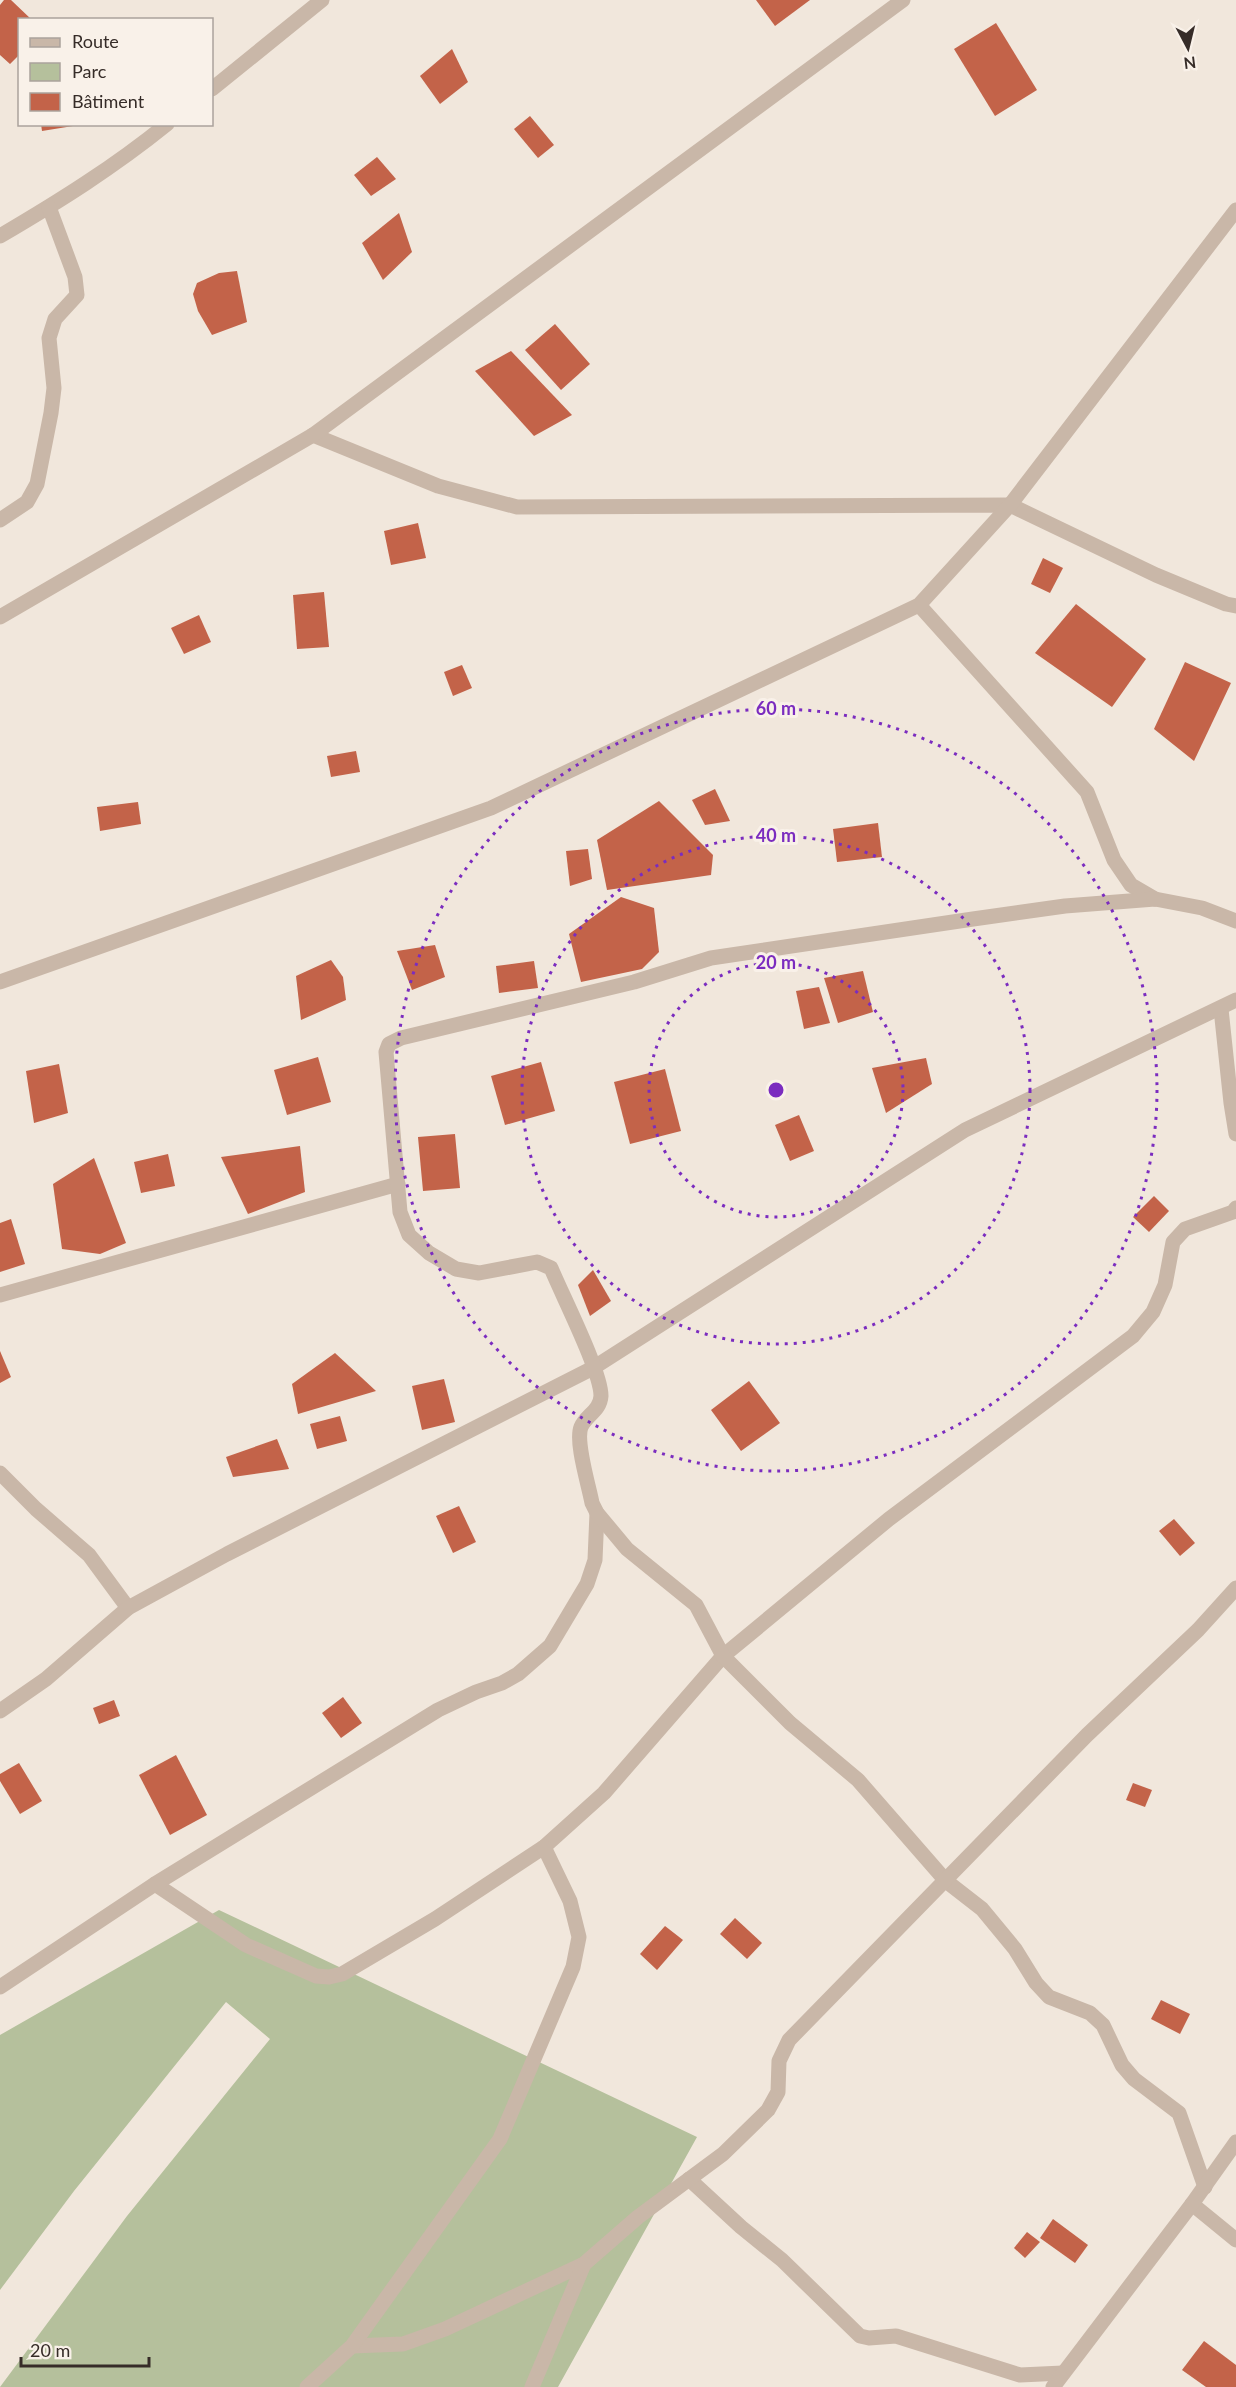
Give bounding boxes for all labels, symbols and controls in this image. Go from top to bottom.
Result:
legend [18,18,213,126]
north arrow [1158,18,1218,78]
text: Route [72,30,119,52]
text: N [1183,53,1197,74]
text: Parc [72,60,107,82]
text: Bâtiment [72,90,145,112]
text: 60 m [756,697,796,719]
text: 40 m [756,824,796,846]
text: 20 m [756,951,796,973]
centre of rings [766,1080,786,1100]
scale bar [21,2330,148,2368]
text: 20 m [30,2339,70,2361]

